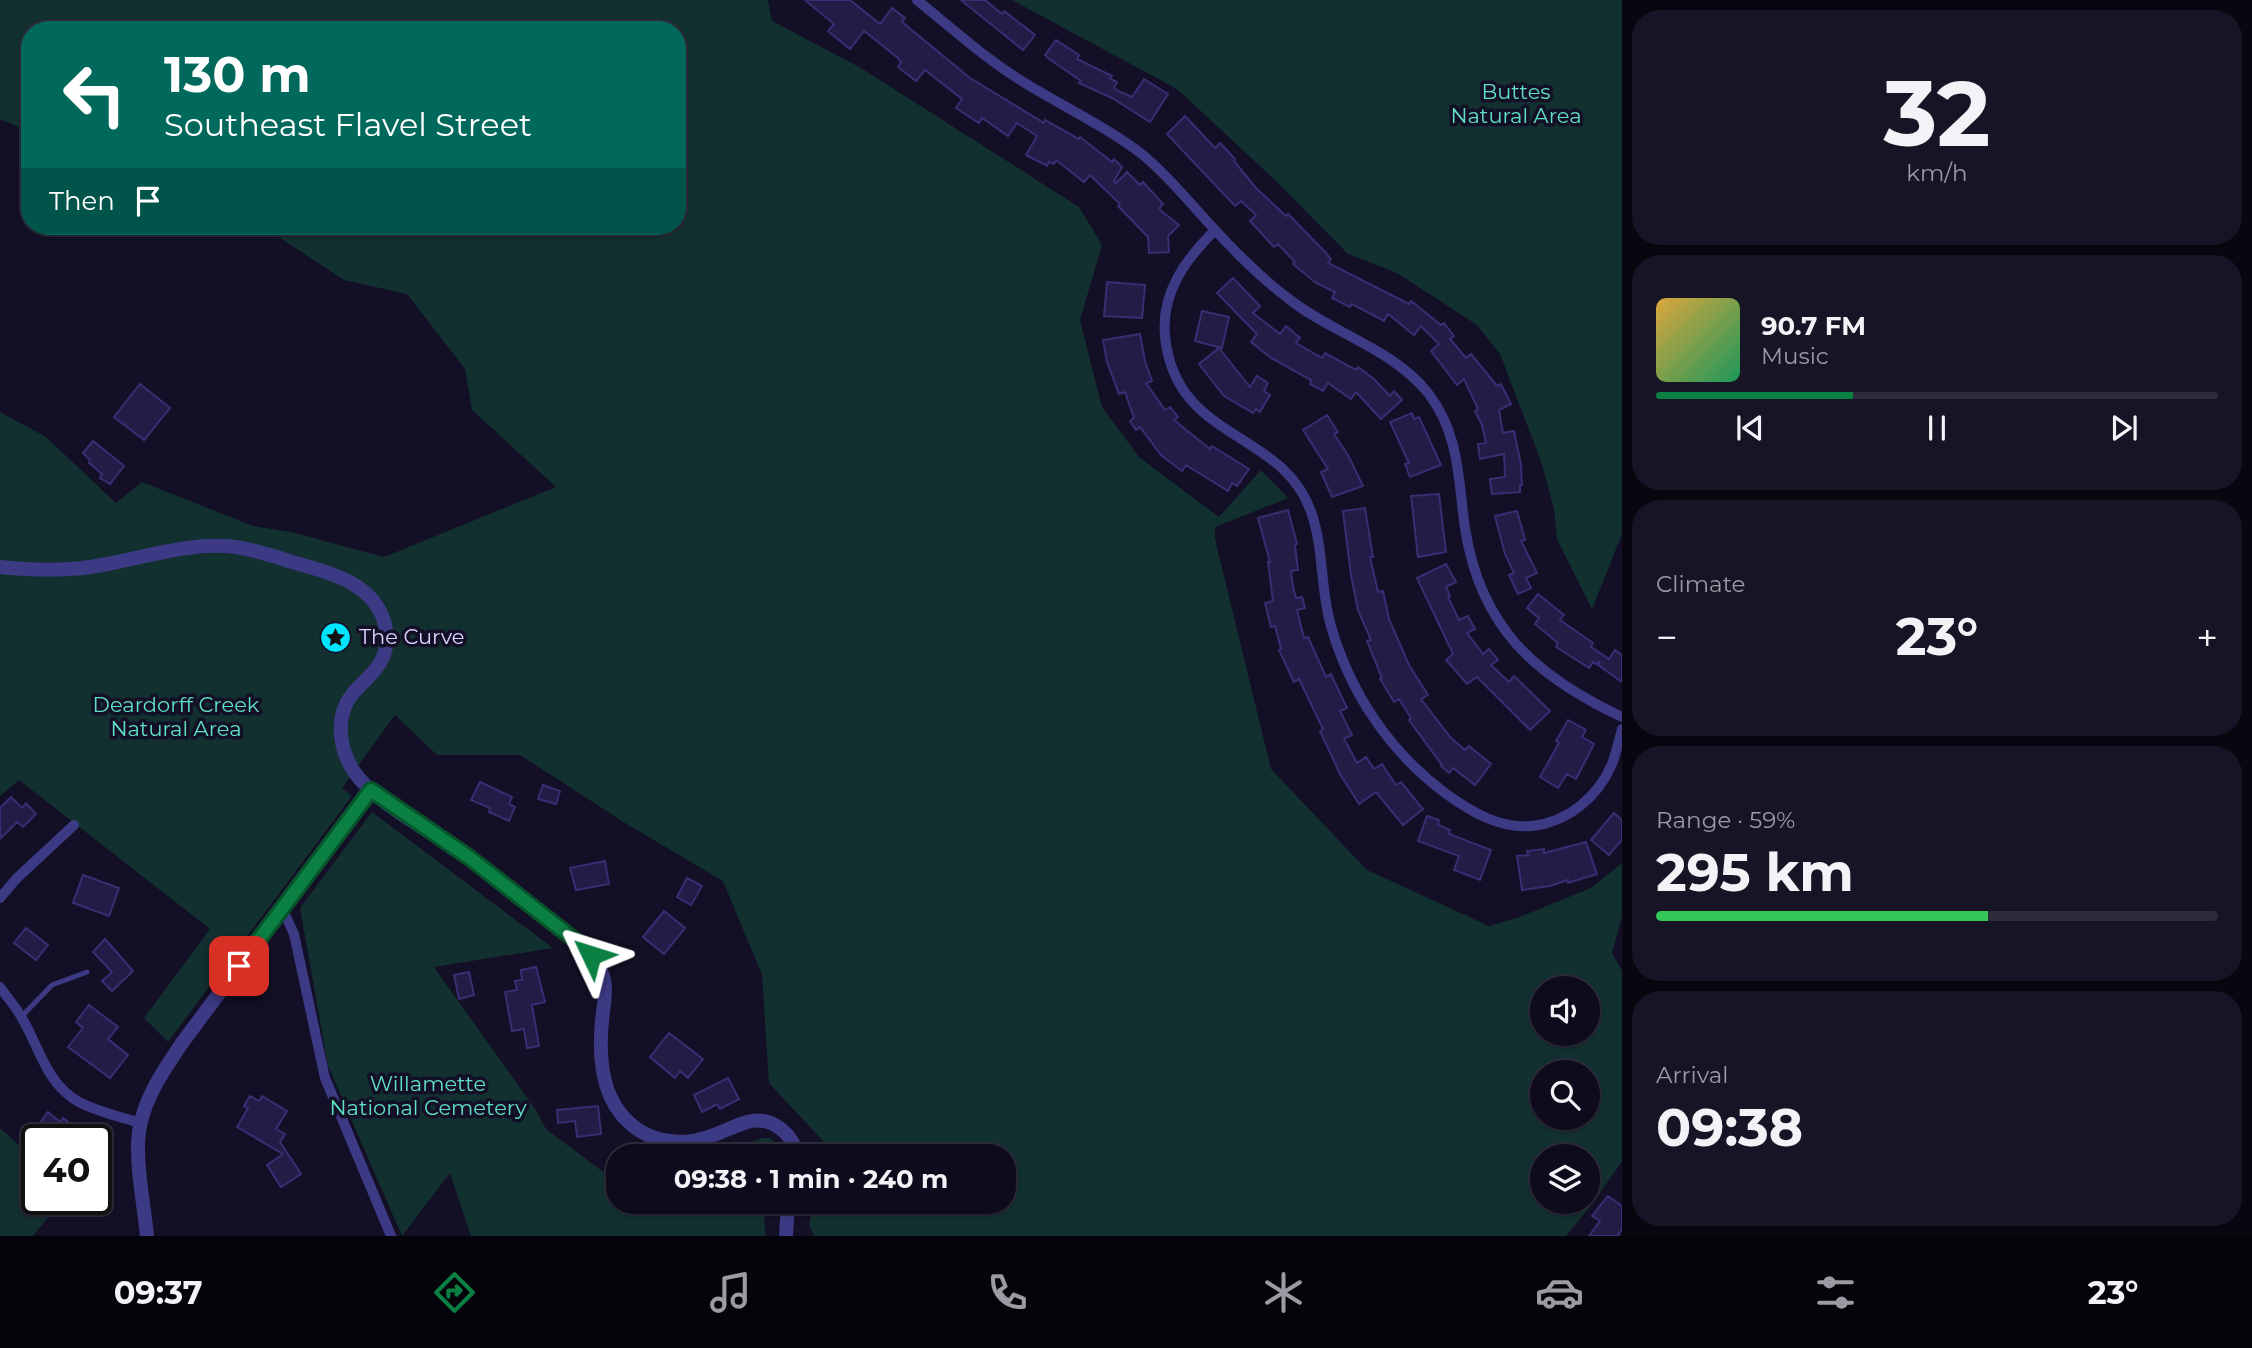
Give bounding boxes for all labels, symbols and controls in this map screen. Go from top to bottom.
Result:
text: 130 m [164,45,311,104]
icon: left [49,49,140,140]
text: 32 [1883,58,1991,169]
park label: Buttes Natural Area [1450,79,1582,128]
text: Southeast Flavel Street [164,105,532,144]
text: km/h [1906,159,1968,187]
icon: arrive [129,182,167,220]
text: Then [49,185,115,217]
text: 90.7 FM [1761,310,1866,342]
text: Music [1761,342,1829,370]
icon: previous [1731,409,1769,447]
icon: pause [1918,409,1956,447]
icon: next [2105,409,2143,447]
text: Climate [1656,570,1745,598]
text: 23° [1896,605,1978,668]
text: − [1656,614,1678,661]
text: + [2196,614,2218,661]
place icon: The Curve [319,620,353,654]
place label: The Curve [359,624,465,649]
park label: Deardorff Creek Natural Area [93,692,260,741]
text: Range · 59% [1656,806,1795,834]
text: 295 km [1656,841,1854,904]
position arrow [554,918,628,992]
pin [209,936,269,996]
icon: arrive [220,947,258,985]
map controls [1530,976,1600,1214]
button: sound [1530,976,1600,1046]
button: search [1530,1060,1600,1130]
text: Arrival [1656,1061,1729,1089]
park label: Willamette National Cemetery [329,1071,527,1120]
text: 09:38 [1656,1096,1803,1159]
speed limit sign: 40 [21,1124,112,1215]
button: layers [1530,1144,1600,1214]
text: 09:38 · 1 min · 240 m [674,1163,948,1195]
icon: directions [430,1268,479,1317]
icon: music [706,1268,755,1317]
icon: phone [983,1268,1032,1317]
icon: climate [1259,1268,1308,1317]
icon: car [1535,1268,1584,1317]
icon: filters [1811,1268,1860,1317]
text: 09:37 [114,1273,203,1312]
text: 23° [2088,1273,2138,1312]

